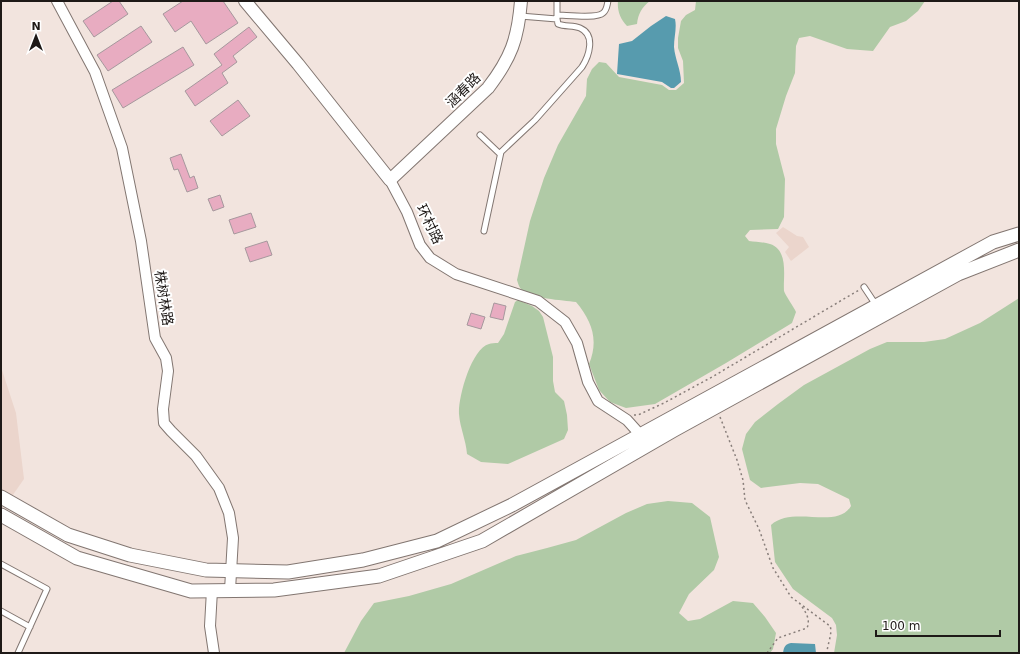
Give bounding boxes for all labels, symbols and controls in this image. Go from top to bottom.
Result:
north arrow [16,16,56,56]
text: N [31,20,41,33]
street label: 涵春路 [442,69,484,111]
street label: 环村路 [414,202,446,246]
street label: 株树林路 [152,269,176,327]
scale bar [876,612,1000,638]
text: 100 m [882,619,920,633]

